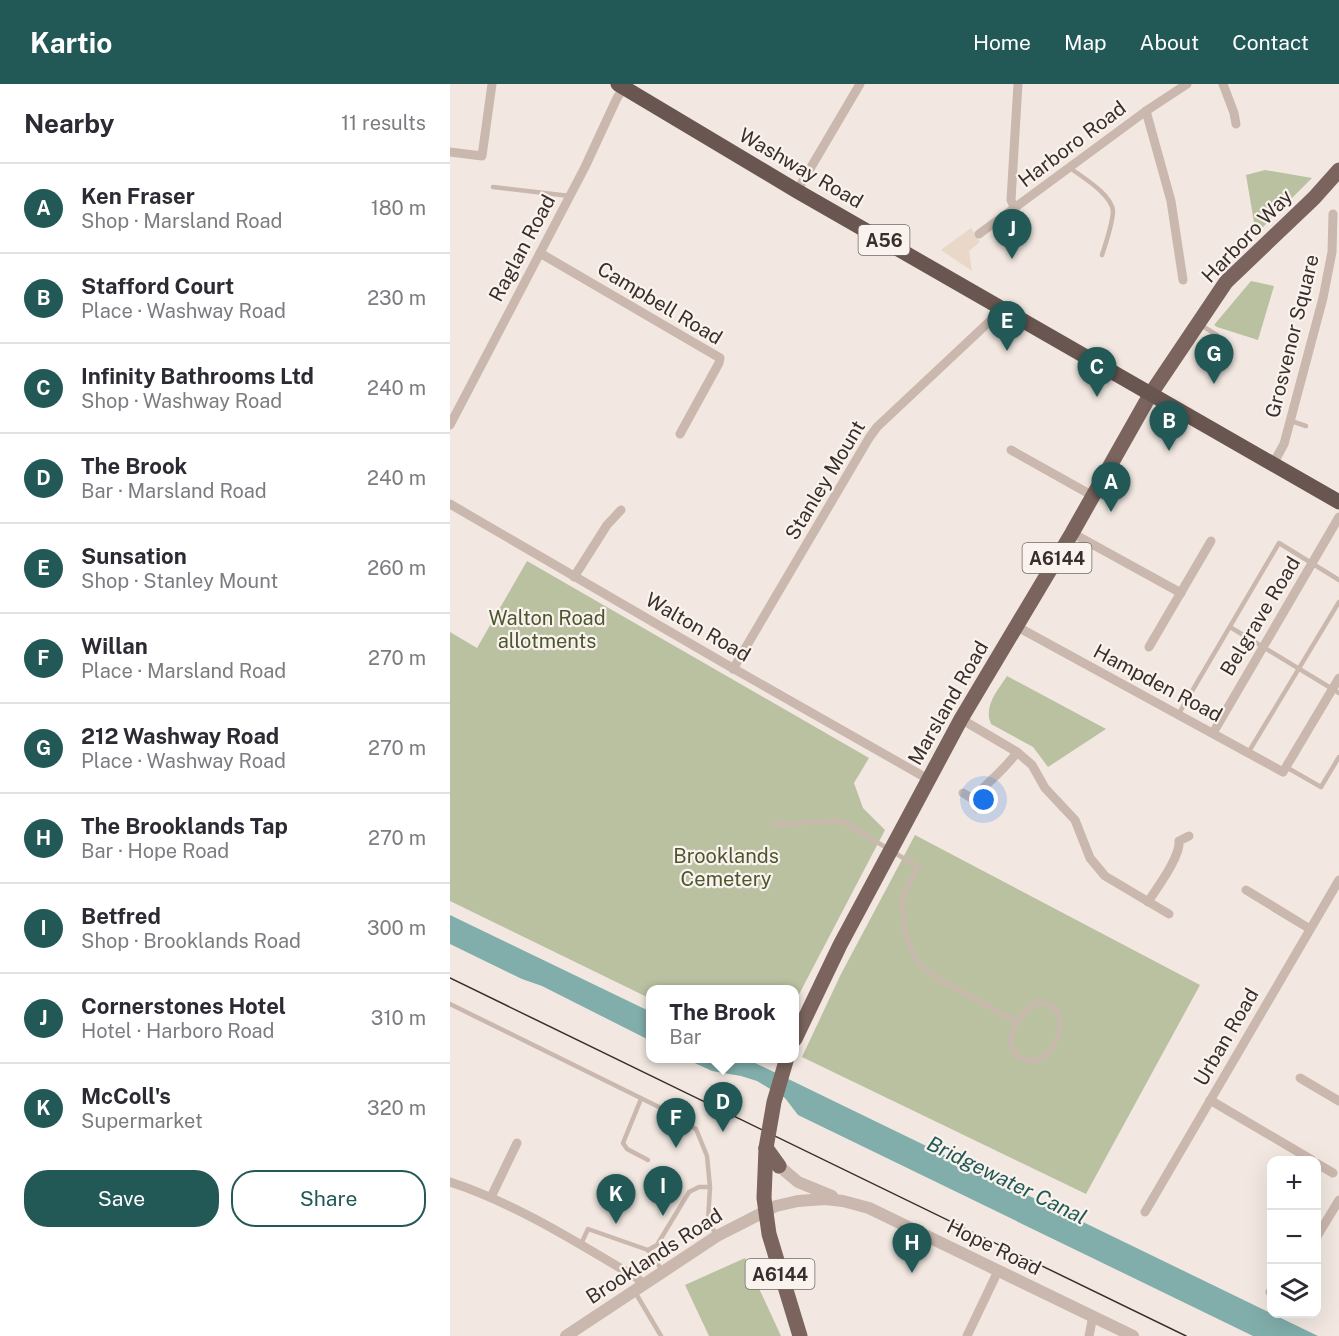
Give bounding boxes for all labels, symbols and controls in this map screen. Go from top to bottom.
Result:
text: Kartio [30,26,112,59]
text: Home [973,30,1031,55]
text: Map [1064,30,1107,55]
text: About [1140,30,1199,55]
text: Contact [1232,30,1309,55]
street label: Harboro Road [1013,96,1131,192]
text: Nearby [24,108,114,139]
text: 11 results [341,111,426,135]
street label: Washway Road [735,123,867,213]
text: Ken Fraser [81,183,195,209]
street label: Harboro Way [1197,184,1298,288]
street label: Raglan Road [484,190,560,306]
text: A [36,196,51,220]
text: 180 m [371,196,426,220]
text: Shop · Marsland Road [81,209,283,233]
pin: J [992,210,1032,259]
road number: A56 [858,225,910,255]
street label: Grosvenor Square [1260,252,1324,420]
street label: Campbell Road [593,256,727,350]
text: Stafford Court [81,273,234,299]
text: B [37,286,50,310]
text: 230 m [367,286,426,310]
text: Place · Washway Road [81,299,286,323]
pin: E [988,302,1026,351]
pin: G [1194,334,1233,384]
pin: C [1078,348,1116,397]
text: Infinity Bathrooms Ltd [81,363,314,389]
text: C [36,376,51,400]
text: 240 m [367,376,426,400]
text: Shop · Washway Road [81,389,282,413]
pin: B [1150,402,1188,451]
street label: Stanley Mount [780,416,870,544]
text: The Brook [81,453,187,479]
pin: A [1092,462,1130,512]
text: D [36,466,51,490]
text: 240 m [367,466,426,490]
text: Bar · Marsland Road [81,479,267,503]
text: Sunsation [81,543,187,569]
road number: A6144 [1022,543,1092,573]
street label: Belgrave Road [1215,552,1305,680]
text: E [37,556,50,580]
text: 260 m [367,556,426,580]
text: Shop · Stanley Mount [81,569,278,593]
street label: Walton Road [641,587,755,667]
park label: Walton Road allotments [488,606,606,653]
text: Willan [81,633,148,659]
street label: Marsland Road [903,637,993,769]
street label: Hampden Road [1089,639,1227,727]
text: F [37,646,50,670]
text: 270 m [368,646,426,670]
text: Place · Marsland Road [81,659,286,683]
text: 212 Washway Road [81,723,279,749]
text: G [36,736,51,760]
text: 270 m [368,736,426,760]
text: Place · Washway Road [81,749,286,773]
your location [969,785,998,814]
text: The Brooklands Tap [81,813,288,839]
text: H [36,826,51,850]
text: 270 m [368,826,426,850]
text: Bar · Hope Road [81,839,229,863]
park label: Brooklands Cemetery [673,844,779,891]
text: Betfred [81,903,161,929]
text: I [40,916,47,940]
text: 300 m [367,916,426,940]
text: Shop · Brooklands Road [81,929,301,953]
street label: Urban Road [1188,984,1264,1090]
popup [646,985,799,1063]
text: Cornerstones Hotel [81,993,286,1019]
text: The Brook [669,999,776,1025]
text: J [39,1006,48,1030]
text: 310 m [371,1006,426,1030]
text: Hotel · Harboro Road [81,1019,275,1043]
text: Bar [669,1025,702,1049]
pin: D [704,1082,742,1132]
text: McColl's [81,1083,171,1109]
text: K [36,1096,51,1120]
text: 320 m [367,1096,426,1120]
pin: F [656,1098,696,1148]
text: Supermarket [81,1109,203,1133]
water label: Bridgewater Canal [923,1131,1091,1229]
map controls [1267,1156,1321,1318]
button: + [1267,1156,1321,1210]
pin: I [644,1166,682,1216]
button: Save [24,1170,219,1227]
button: Share [231,1170,426,1227]
pin: K [596,1174,636,1224]
street label: Brooklands Road [581,1203,727,1309]
button: − [1267,1210,1321,1264]
street label: Hope Road [943,1214,1045,1280]
pin: H [892,1224,932,1273]
road number: A6144 [746,1259,814,1289]
button: layers [1267,1264,1321,1318]

